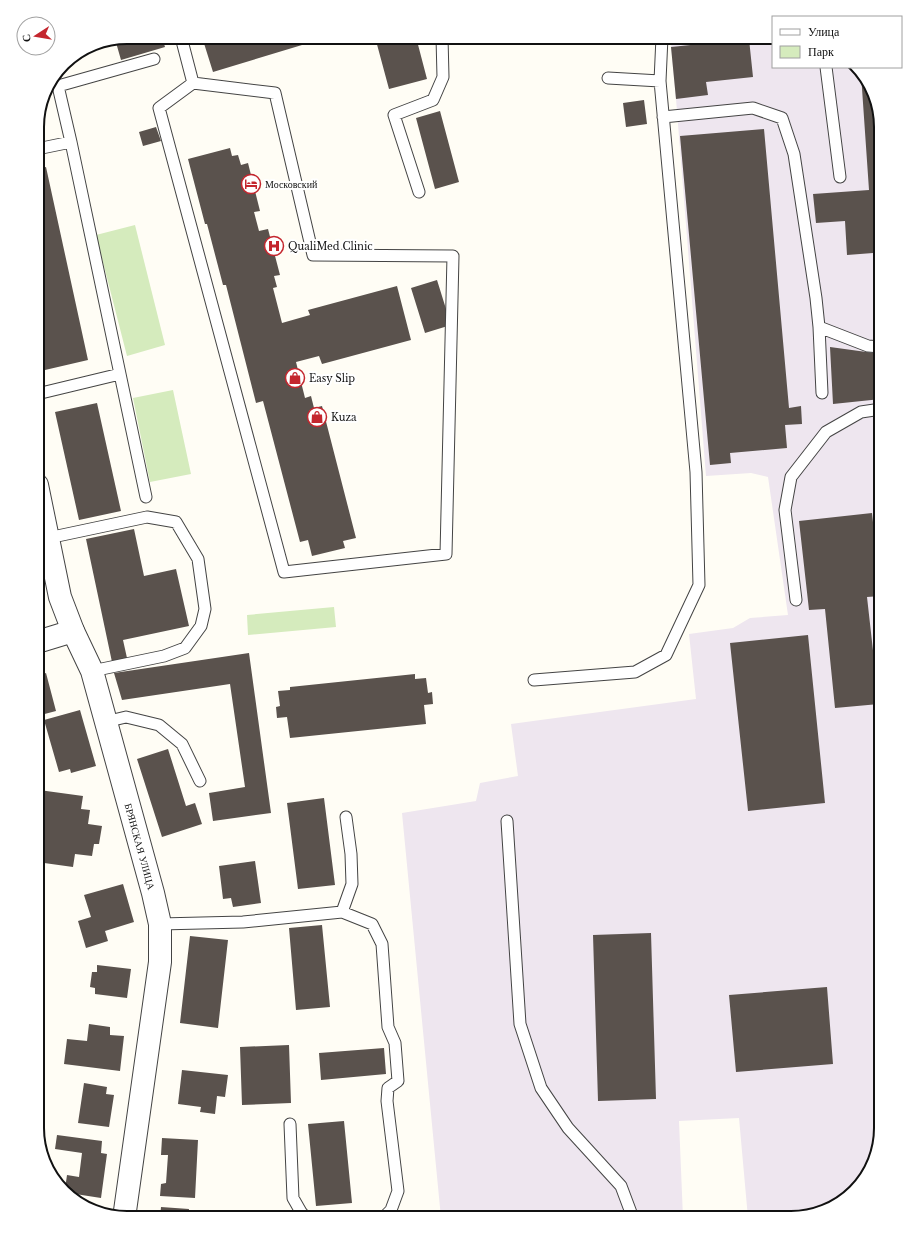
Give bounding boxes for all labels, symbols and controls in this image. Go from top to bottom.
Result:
north arrow [16,16,56,56]
legend [772,16,902,68]
text: Улица [808,24,840,39]
text: С [19,33,34,43]
text: Парк [808,44,834,59]
hotel icon: Московский [240,173,262,195]
place label: Московский [265,178,318,191]
hospital icon: QualiMed Clinic [263,235,285,257]
place label: QualiMed Clinic [288,240,373,253]
shop icon: Easy Slip [284,367,306,389]
place label: Easy Slip [309,372,355,385]
shop icon: Kuza [306,406,328,428]
place label: Kuza [331,411,357,424]
street label: БРЯНСКАЯ УЛИЦА [122,802,158,892]

